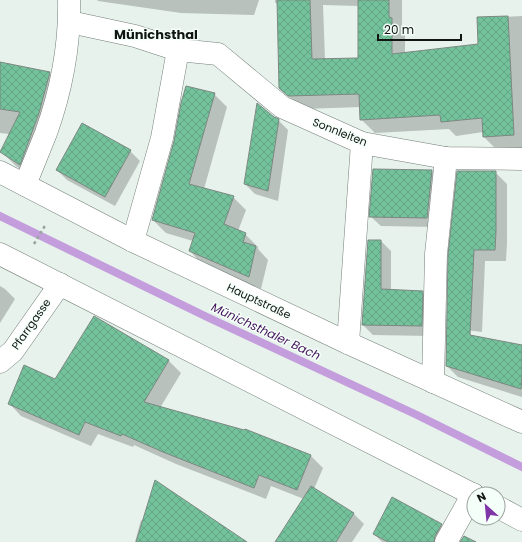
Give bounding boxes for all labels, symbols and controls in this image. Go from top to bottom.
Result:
scale bar [378,16,461,42]
text: 20 m [384,21,414,38]
district label: Münichsthal [114,25,198,44]
street label: Sonnleiten [310,114,370,150]
street label: Hauptstraße [224,279,294,323]
street label: Pfarrgasse [8,295,55,353]
water label: Münichsthaler Bach [209,298,323,364]
north arrow [466,486,506,526]
text: N [474,488,489,506]

